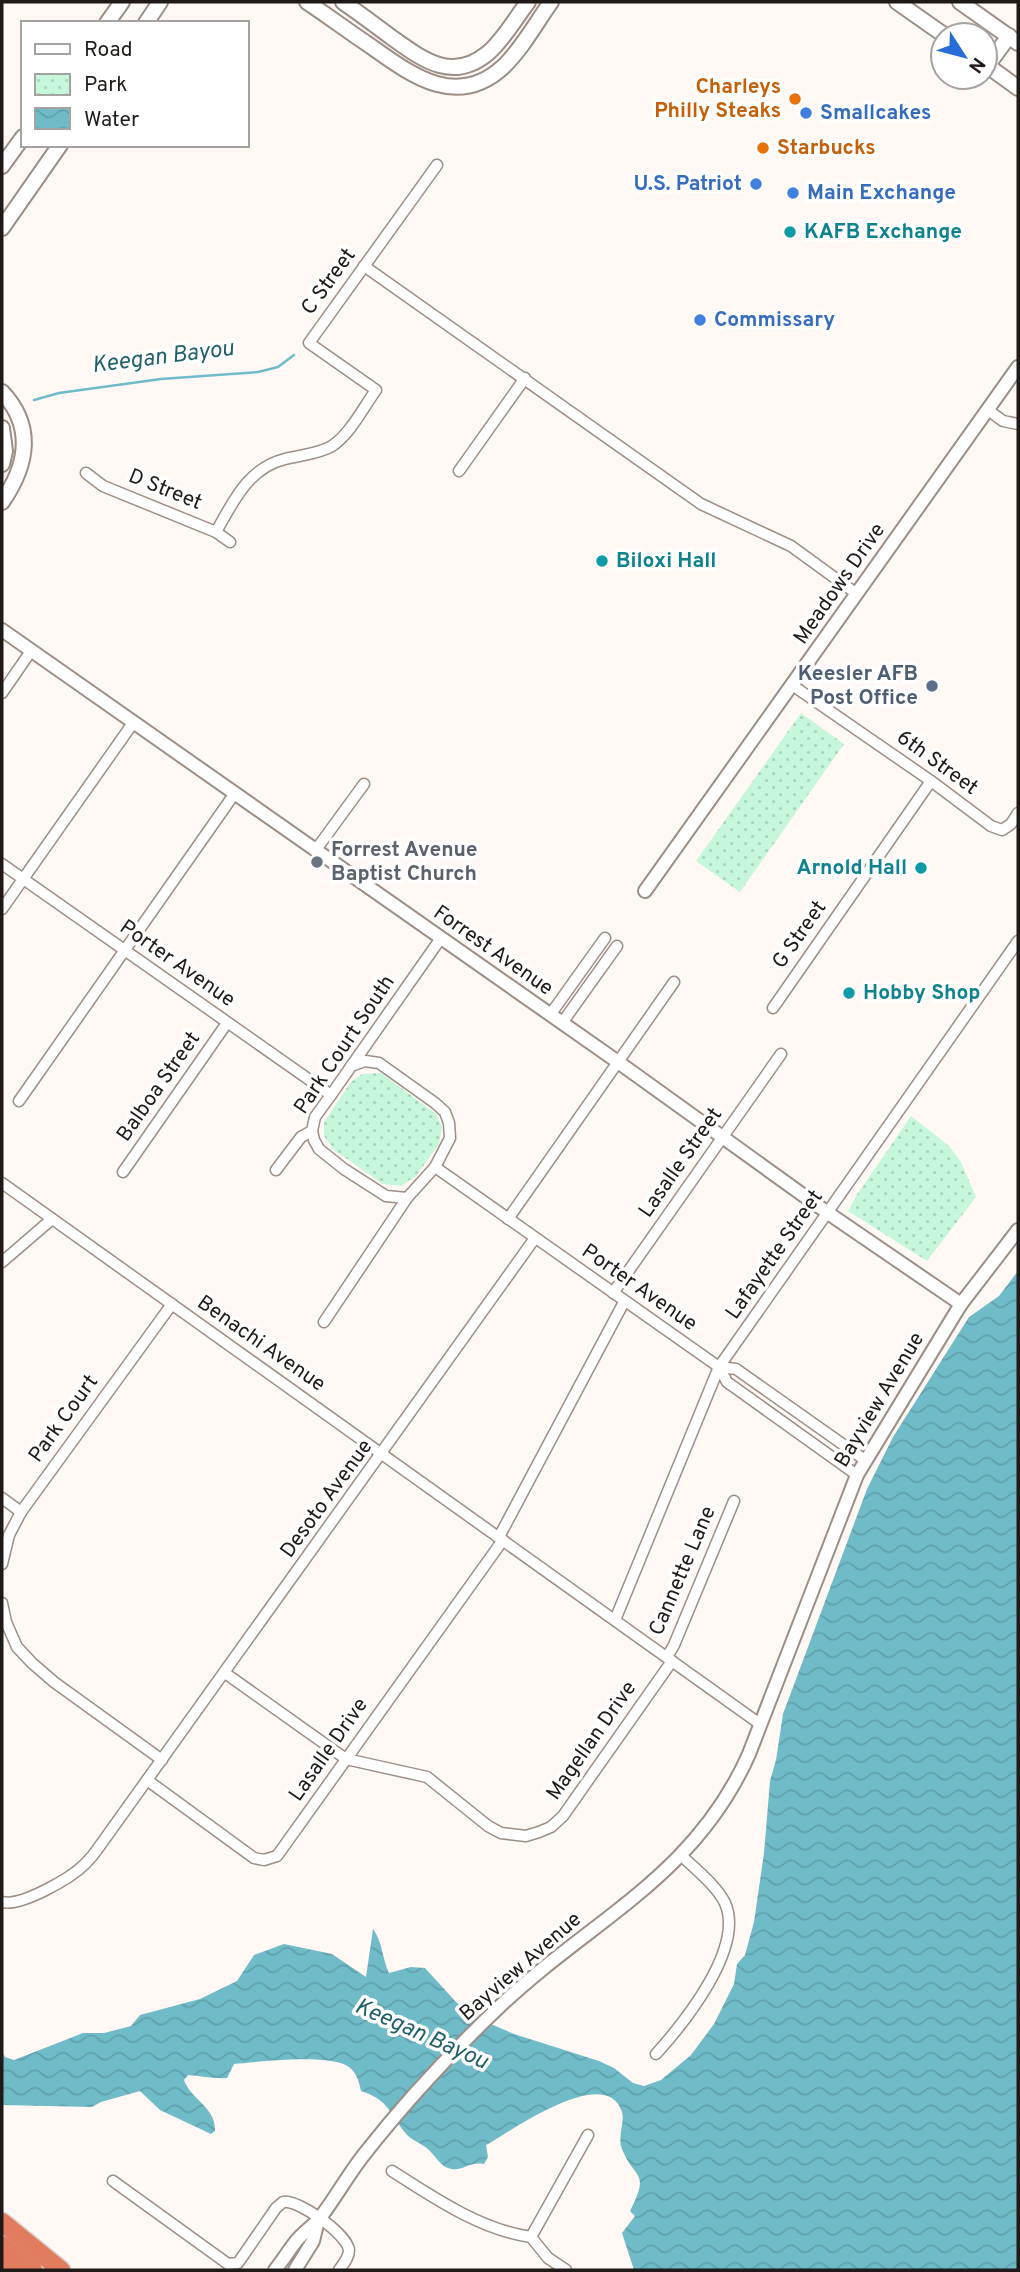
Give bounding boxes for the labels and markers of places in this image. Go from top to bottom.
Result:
place label: Charleys Philly Steaks [654,74,781,125]
marker: Charleys Philly Steaks [787,91,803,107]
place label: Smallcakes [820,100,931,127]
marker: Smallcakes [798,105,814,121]
place label: Starbucks [777,135,876,162]
marker: Starbucks [755,140,771,156]
place label: U.S. Patriot [634,171,742,198]
marker: U.S. Patriot [748,176,764,192]
place label: Main Exchange [807,180,956,207]
marker: Main Exchange [785,185,801,201]
place label: KAFB Exchange [804,219,962,246]
marker: KAFB Exchange [782,224,798,240]
place label: Commissary [714,307,835,334]
marker: Commissary [692,312,708,328]
place label: Biloxi Hall [616,548,716,575]
marker: Biloxi Hall [594,553,610,569]
place label: Keesler AFB Post Office [798,661,918,712]
marker: Keesler AFB Post Office [924,678,940,694]
place label: Forrest Avenue Baptist Church [331,837,478,888]
marker: Forrest Avenue Baptist Church [309,854,325,870]
place label: Arnold Hall [796,855,907,882]
marker: Arnold Hall [913,860,929,876]
place label: Hobby Shop [863,980,980,1007]
marker: Hobby Shop [841,985,857,1001]

